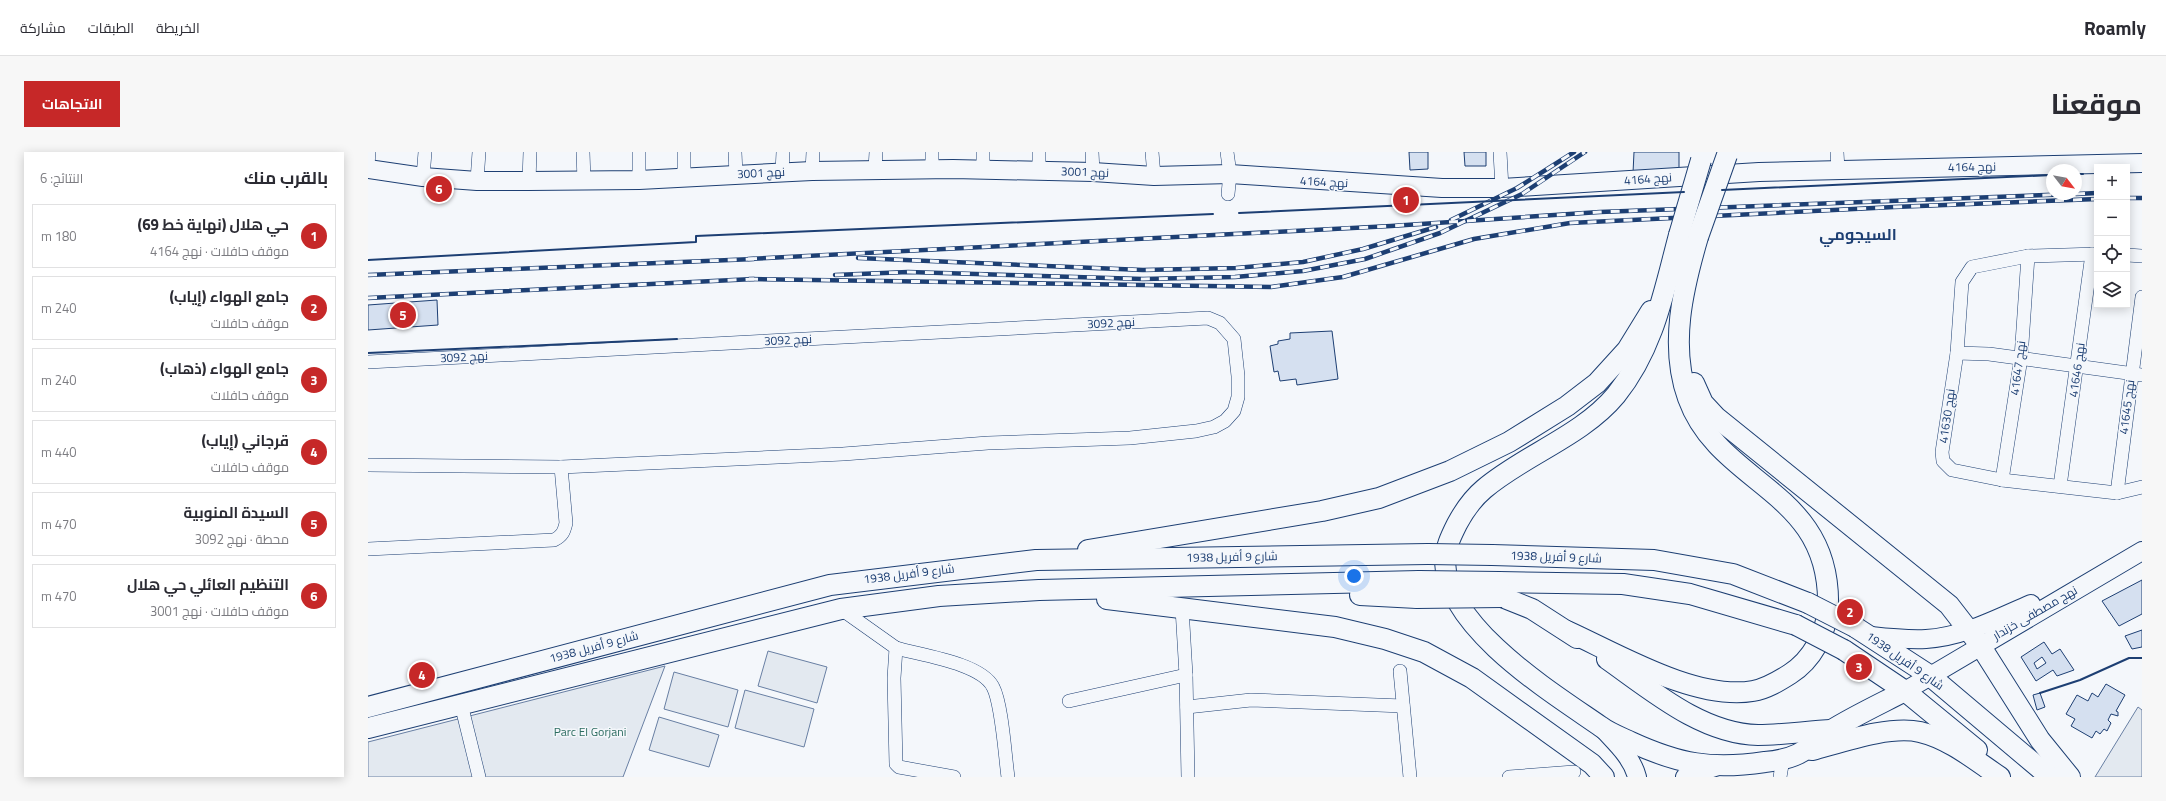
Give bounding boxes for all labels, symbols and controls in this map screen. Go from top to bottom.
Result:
text: Roamly [2084,13,2146,42]
text: مشاركة [20,17,66,38]
text: الطبقات [88,17,134,38]
text: الخريطة [156,17,200,38]
button: الاتجاهات [24,81,120,127]
text: موقعنا [2051,82,2142,125]
street label: نهج 4164 [1948,157,1996,176]
street label: نهج 3001 [1061,161,1109,182]
street label: نهج 3001 [736,162,786,183]
north arrow [2046,164,2082,200]
map controls [2094,164,2130,308]
button: + [2094,164,2130,200]
text: بالقرب منك [244,165,328,191]
street label: نهج 4164 [1623,167,1673,190]
text: النتائج: 6 [40,168,83,188]
street label: نهج 4164 [1299,171,1349,192]
pin: 6 [426,174,452,204]
pin: 1 [1393,185,1419,215]
button: − [2094,200,2130,236]
text: حي هلال (نهاية خط 69) [138,213,289,236]
district label: السيجومي [1819,222,1897,247]
text: 180 m [41,226,77,246]
text: 1 [310,226,318,246]
button: locate [2094,236,2130,272]
text: موقف حافلات · نهج 4164 [150,241,289,261]
button: layers [2094,272,2130,308]
text: جامع الهواء (إياب) [169,285,289,308]
text: 240 m [41,298,77,318]
text: 2 [310,298,318,318]
pin: 5 [390,300,416,330]
street label: نهج 3092 [1086,312,1136,333]
text: موقف حافلات [211,313,289,333]
street label: نهج 3092 [763,329,813,350]
street label: نهج 41647 [2005,340,2030,396]
street label: نهج 41646 [2063,341,2090,398]
street label: نهج 3092 [439,346,489,367]
text: جامع الهواء (ذهاب) [160,357,289,380]
text: 240 m [41,370,77,390]
text: 3 [310,370,318,390]
street label: نهج 41645 [2114,379,2139,435]
text: موقف حافلات [211,385,289,405]
street label: نهج 41630 [1933,387,1960,444]
text: قرجاني (إياب) [201,429,289,452]
text: 440 m [41,442,77,462]
text: 4 [310,442,318,462]
text: موقف حافلات [211,457,289,477]
text: السيدة المنوبية [184,501,289,524]
text: 470 m [41,514,77,534]
text: 5 [310,514,318,534]
text: محطة · نهج 3092 [195,529,289,549]
street label: شارع 9 أفريل 1938 [1510,545,1602,568]
street label: شارع 9 أفريل 1938 [1186,546,1278,567]
street label: شارع 9 أفريل 1938 [862,558,956,589]
your location [1344,566,1364,586]
text: التنظيم العائلي حي هلال [127,573,289,596]
street label: نهج مصطفى خزندار [1988,580,2081,645]
text: 470 m [41,586,77,606]
text: 6 [310,586,318,606]
pin: 2 [1837,597,1863,627]
text: موقف حافلات · نهج 3001 [150,601,289,621]
street label: شارع 9 أفريل 1938 [547,625,641,668]
street label: شارع 9 أفريل 1938 [1862,627,1948,695]
pin: 3 [1846,652,1872,682]
pin: 4 [409,660,435,690]
park label: Parc El Gorjani [554,722,626,741]

